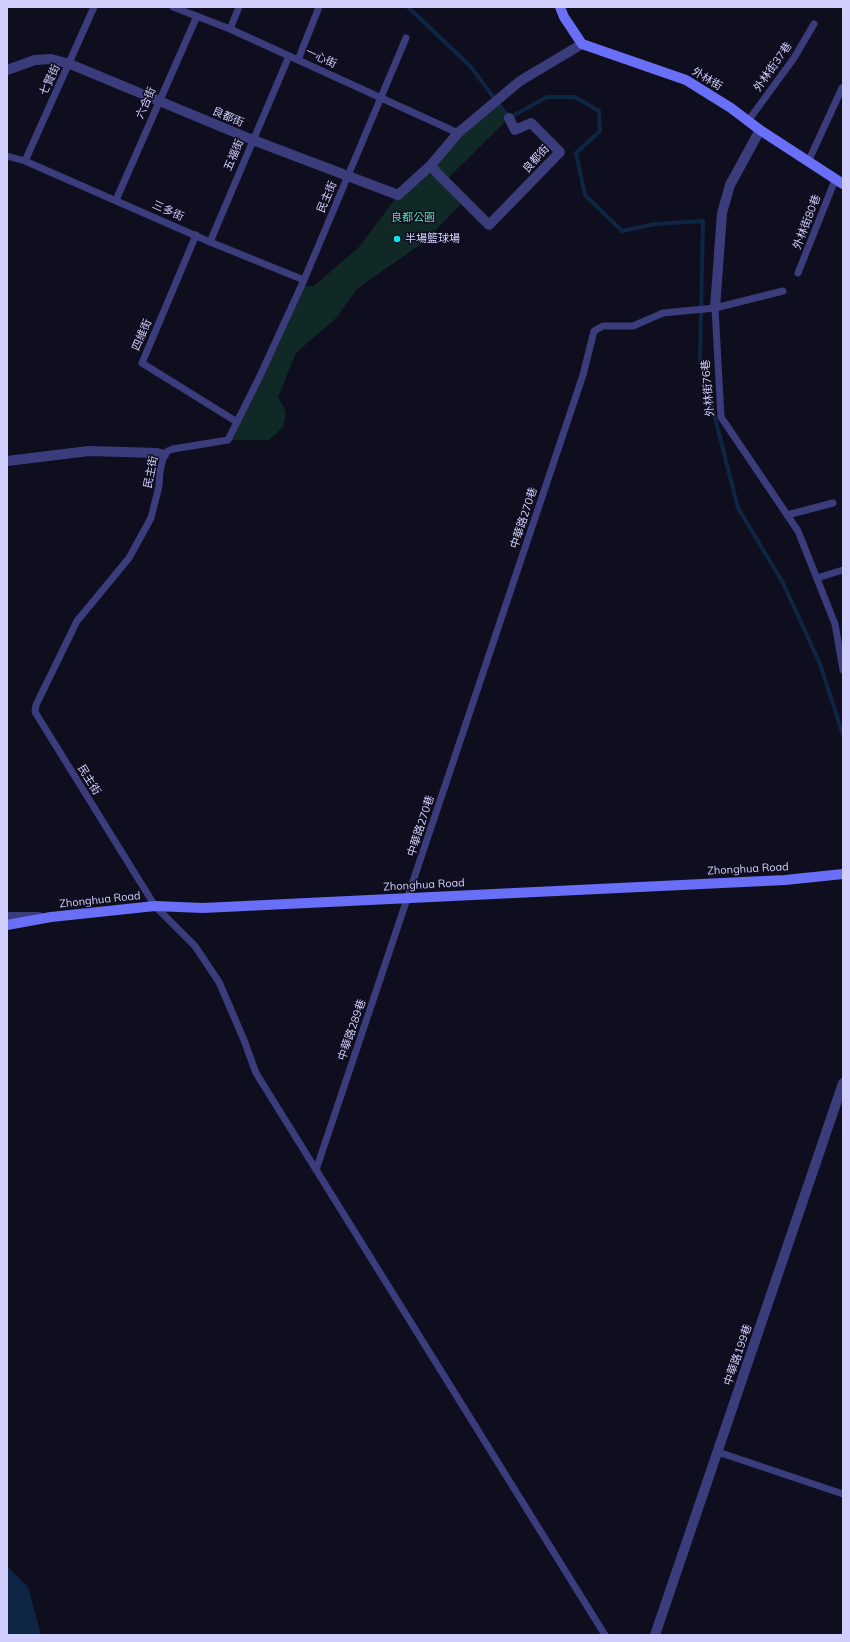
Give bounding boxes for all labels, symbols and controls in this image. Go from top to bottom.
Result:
street label: 外林街37巷 [751,40,795,94]
street label: 一心街 [303,45,339,71]
street label: 七賢街 [37,62,63,98]
street label: 外林街 [689,65,725,93]
street label: 六合街 [133,85,159,121]
street label: 良都街 [210,104,246,130]
street label: 五福街 [221,137,247,173]
street label: 良都街 [520,142,552,176]
street label: 民主街 [314,179,340,215]
street label: 外林街80巷 [791,193,823,251]
street label: 三多街 [150,198,186,224]
park label: 良都公園 [391,211,435,225]
place label: 半場籃球場 [405,232,460,246]
marker: 半場籃球場 [392,234,402,244]
street label: 四維街 [129,317,155,353]
street label: 外林街76巷 [699,359,717,417]
street label: 民主街 [141,455,161,489]
street label: 中華路270巷 [508,486,540,550]
street label: 民主街 [75,763,103,797]
street label: 中華路270巷 [405,794,437,858]
street label: Zhonghua Road [707,860,789,878]
street label: Zhonghua Road [383,876,465,894]
street label: Zhonghua Road [59,889,141,911]
street label: 中華路289巷 [335,998,369,1062]
street label: 中華路199巷 [721,1323,755,1387]

